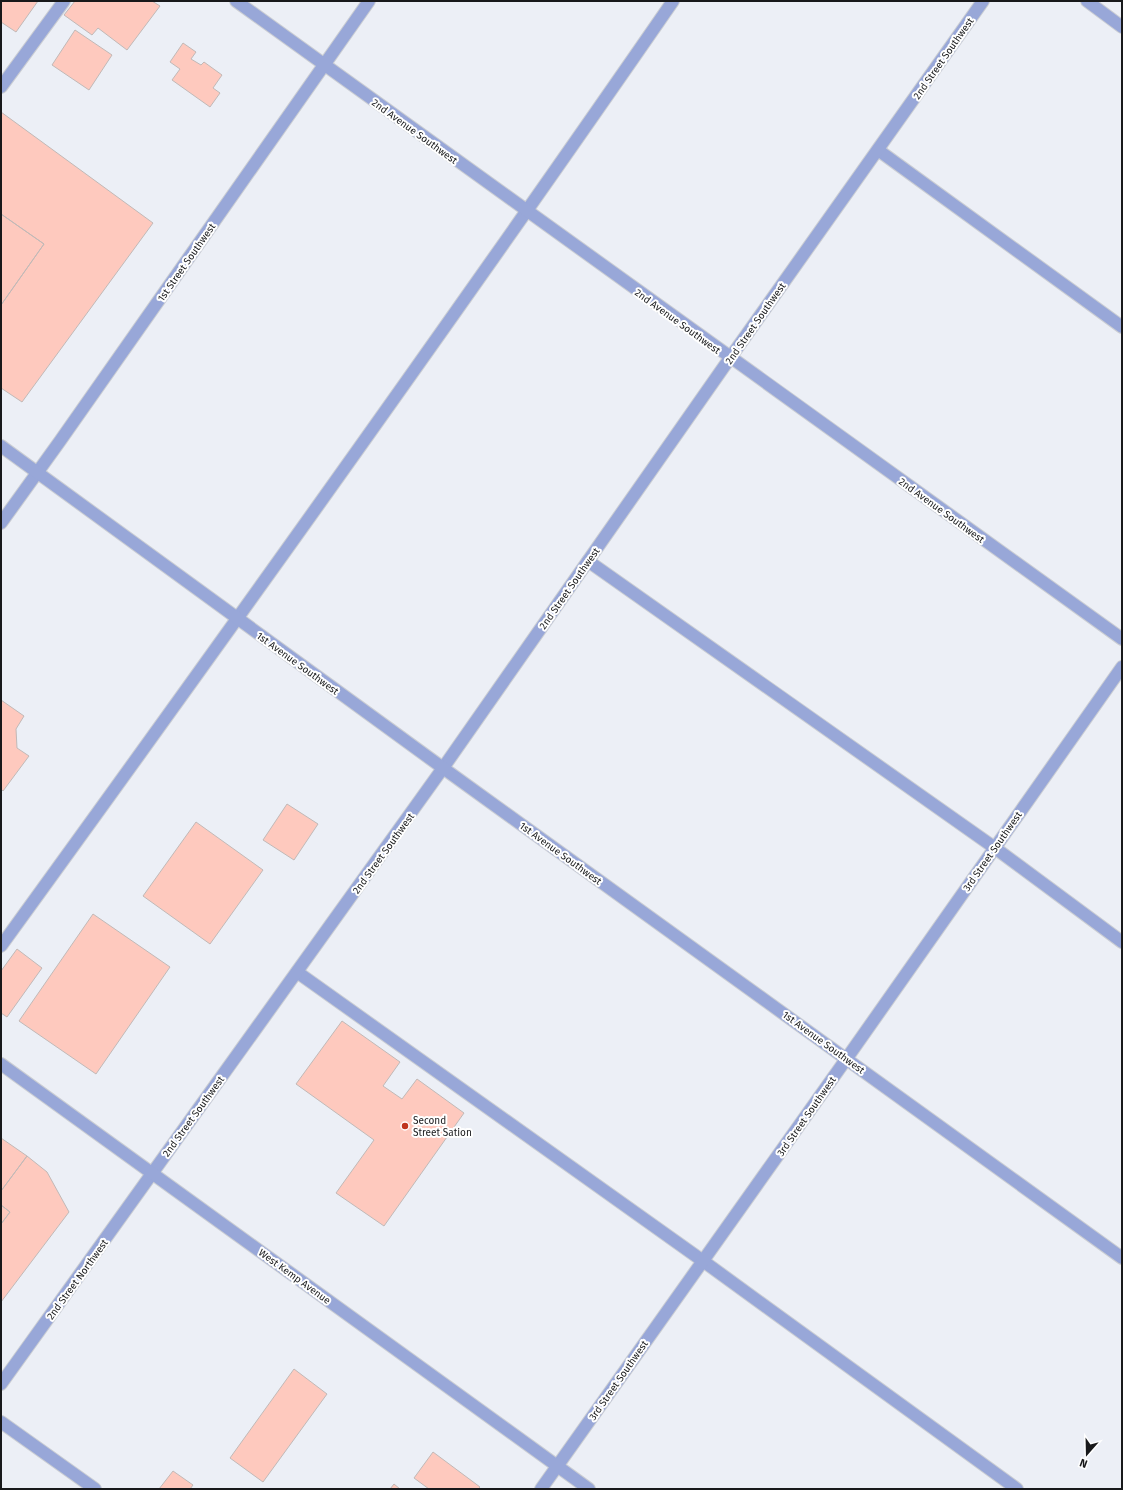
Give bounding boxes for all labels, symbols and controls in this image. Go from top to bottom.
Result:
street label: 2nd Street Southwest [911,15,977,102]
street label: 2nd Avenue Southwest [369,97,460,167]
street label: 1st Street Southwest [155,221,218,304]
street label: 2nd Street Southwest [723,280,789,367]
street label: 2nd Avenue Southwest [632,287,723,357]
street label: 2nd Avenue Southwest [896,476,987,546]
street label: 2nd Street Southwest [537,545,603,632]
street label: 1st Avenue Southwest [254,630,341,698]
street label: 3rd Street Southwest [961,809,1025,894]
street label: 2nd Street Southwest [351,811,417,896]
street label: 1st Avenue Southwest [517,820,604,888]
street label: 1st Avenue Southwest [780,1009,867,1077]
street label: 2nd Street Southwest [161,1074,227,1159]
street label: 3rd Street Southwest [775,1074,839,1159]
place label: Second Street Sation [413,1115,472,1139]
marker: Second Street Sation [400,1121,410,1131]
street label: 2nd Street Northwest [45,1237,111,1322]
street label: West Kemp Avenue [256,1247,333,1307]
street label: 3rd Street Southwest [587,1338,651,1423]
north arrow [1067,1434,1107,1474]
text: N [1078,1456,1089,1470]

